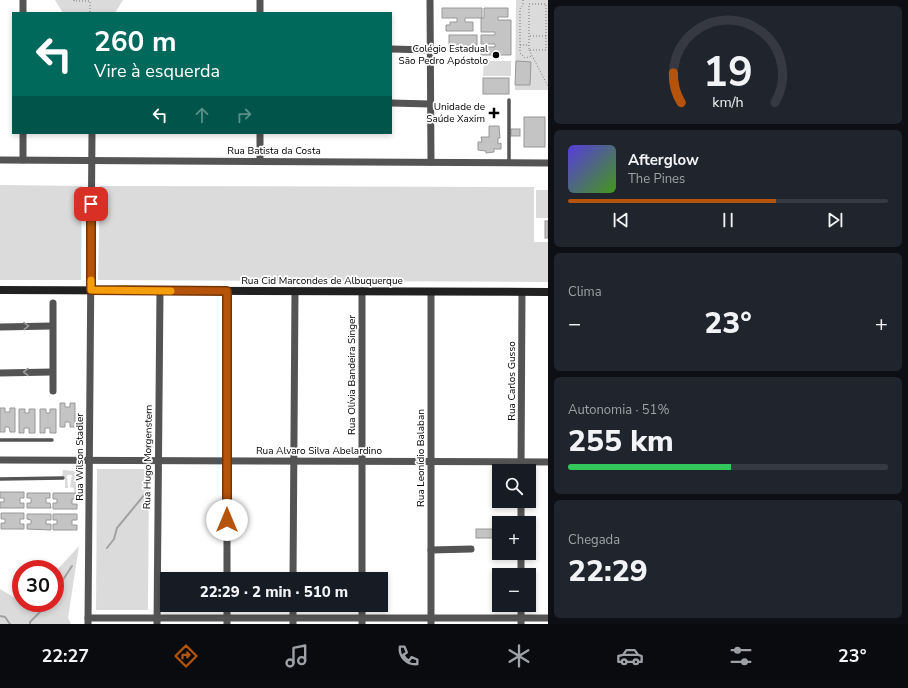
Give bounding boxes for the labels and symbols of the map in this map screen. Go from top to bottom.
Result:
place label: Colégio Estadual São Pedro Apóstolo [399,42,488,68]
marker: Colégio Estadual São Pedro Apóstolo [491,50,501,60]
place label: Unidade de Saúde Xaxim [426,100,485,126]
marker: Unidade de Saúde Xaxim [488,107,500,119]
street label: Rua Batista da Costa [227,144,321,158]
pin [74,187,108,221]
street label: Rua Cid Marcondes de Albuquerque [241,274,403,288]
street label: Rua Olívia Bandeira Singer [345,315,359,435]
one-way arrow [23,322,29,331]
street label: Rua Carlos Gusso [505,341,519,421]
one-way arrow [23,368,29,377]
street label: Rua Hugo Morgenstern [140,405,156,509]
street label: Rua Leonídio Balaban [414,409,428,507]
street label: Rua Wilson Stadler [73,413,87,501]
street label: Rua Alvaro Silva Abelardino [256,444,383,458]
position arrow [206,499,248,541]
speed limit sign: 30 [12,560,64,612]

